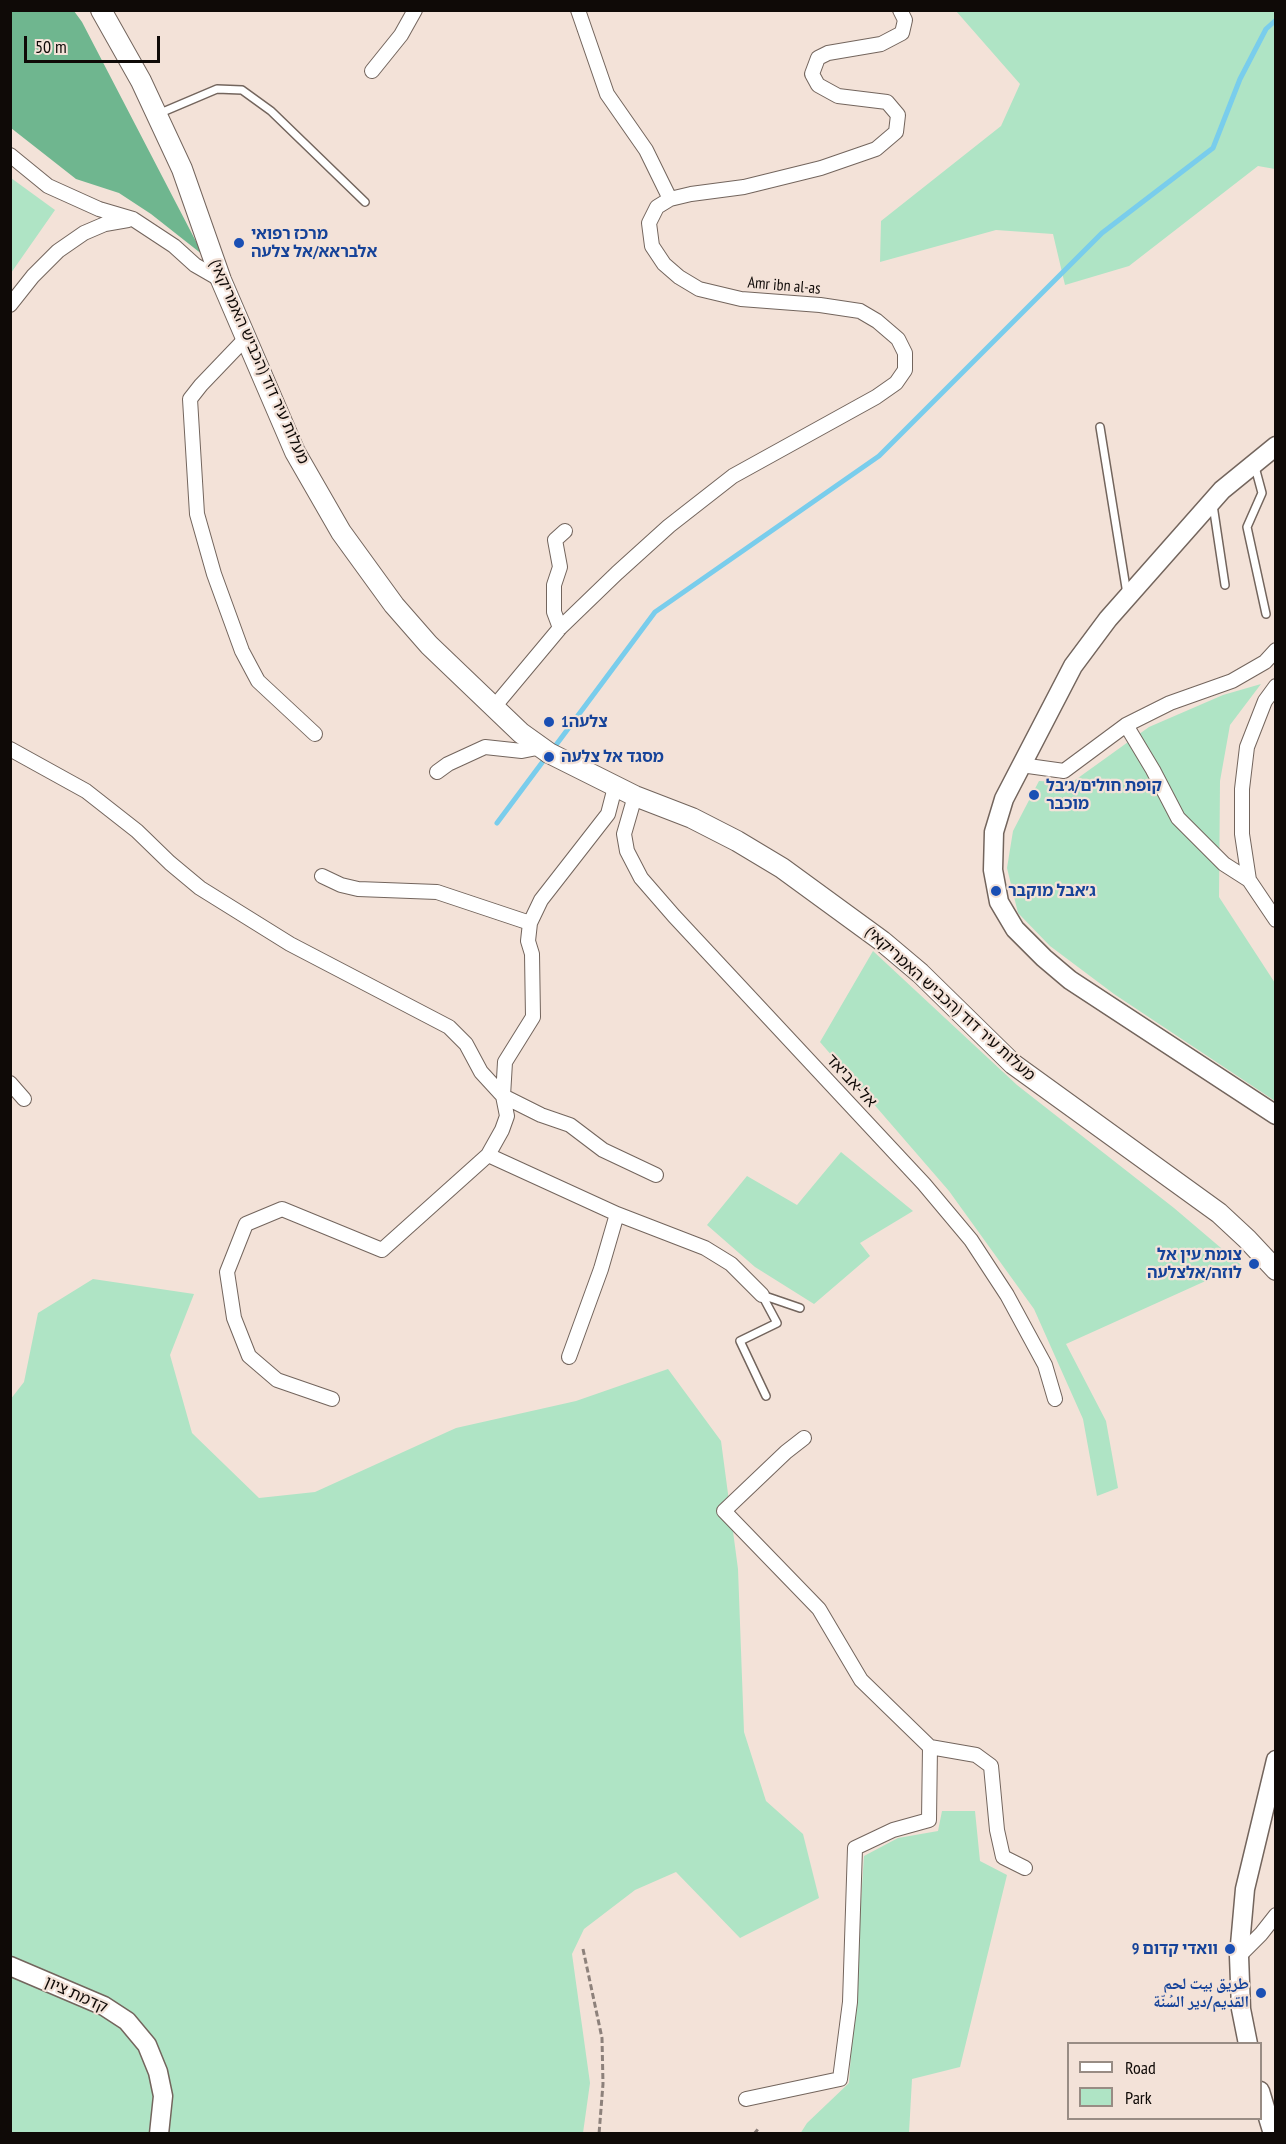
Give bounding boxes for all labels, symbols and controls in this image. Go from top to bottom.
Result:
scale bar [27,24,164,62]
text: 50 m [35,35,67,58]
place label: מרכז רפואי אלבראא/אל צלעה [251,224,377,262]
marker: מרכז רפואי אלבראא/אל צלעה [232,236,246,250]
street label: מעלות עיר דוד (הכביש האמריקאי) [205,257,313,467]
street label: Amr ibn al-as [747,273,821,299]
place label: צלעה1 [561,712,608,732]
marker: צלעה1 [542,715,556,729]
place label: מסגד אל צלעה [561,747,664,767]
marker: מסגד אל צלעה [542,750,556,764]
place label: קופת חולים/ג׳בל מוכבר [1046,776,1162,814]
marker: קופת חולים/ג׳בל מוכבר [1027,788,1041,802]
place label: ג׳אבל מוקבר [1008,881,1096,901]
marker: ג׳אבל מוקבר [989,884,1003,898]
street label: מעלות עיר דוד (הכביש האמריקאי) [861,923,1039,1085]
street label: אל-אביאד [822,1050,880,1112]
place label: צומת עין אל לוזה/אלצלעה [1147,1245,1242,1283]
marker: צומת עין אל לוזה/אלצלעה [1247,1257,1261,1271]
place label: וואדי קדום 9 [1132,1939,1218,1959]
marker: וואדי קדום 9 [1223,1942,1237,1956]
street label: קדמת ציון [42,1973,110,2017]
place label: طريق بيت لحم القديم/دير السُنّة [1153,1974,1249,2012]
marker: طريق بيت لحم القديم/دير السُنّة [1254,1986,1268,2000]
legend [1067,2042,1262,2120]
text: Road [1125,2056,1156,2079]
text: Park [1125,2086,1152,2109]

